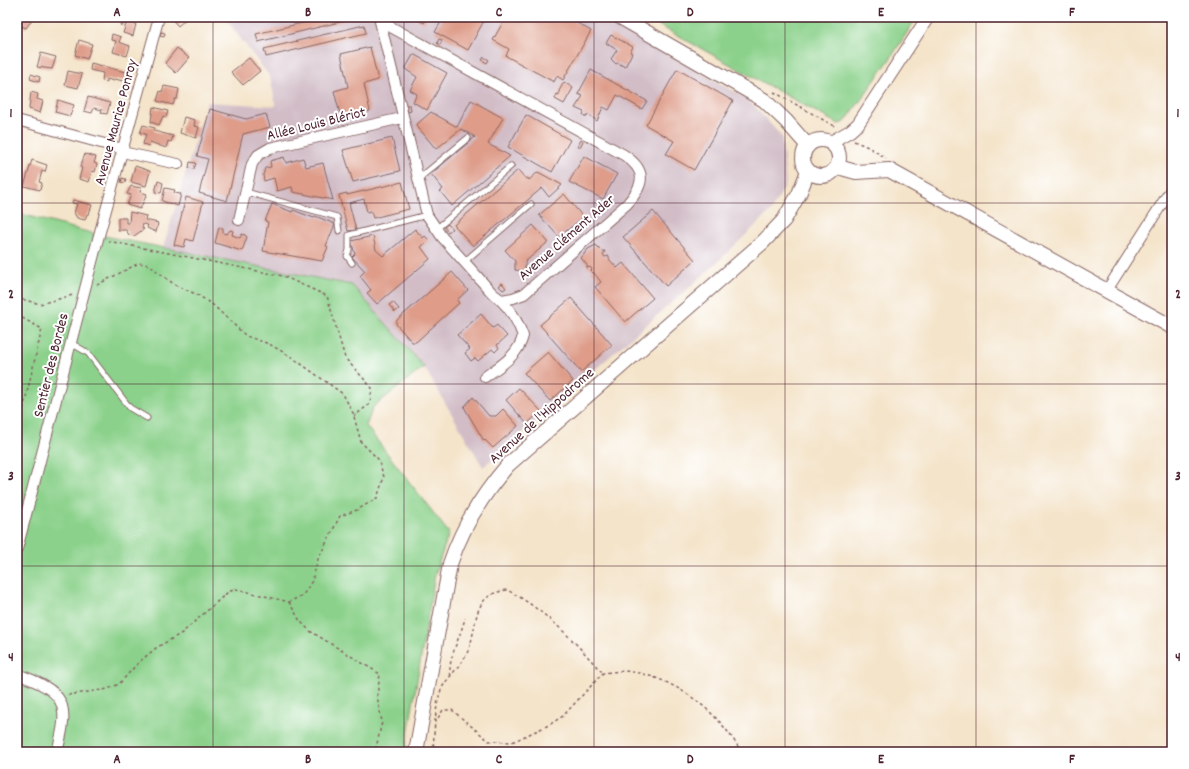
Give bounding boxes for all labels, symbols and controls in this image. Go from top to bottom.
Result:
text: A [113,4,121,23]
text: B [305,4,311,23]
text: C [496,4,503,23]
text: D [687,4,694,23]
text: E [878,4,885,23]
text: F [1069,4,1075,23]
street label: Avenue Maurice Ponroy [89,56,145,188]
street label: Allée Louis Blériot [265,102,369,148]
text: 1 [10,105,13,124]
text: 1 [1177,105,1180,124]
street label: Avenue Clément Ader [514,190,621,287]
text: 2 [8,286,14,305]
text: 2 [1175,286,1181,305]
street label: Sentier des Bordes [28,311,76,420]
street label: Avenue de l'Hippodrome [485,363,600,470]
text: 3 [8,468,14,487]
text: 3 [1175,468,1181,487]
text: 4 [8,649,14,668]
text: 4 [1175,649,1181,668]
text: A [113,751,121,769]
text: B [305,751,311,769]
text: C [496,751,503,769]
text: D [687,751,694,769]
text: E [878,751,885,769]
text: F [1069,751,1075,769]

